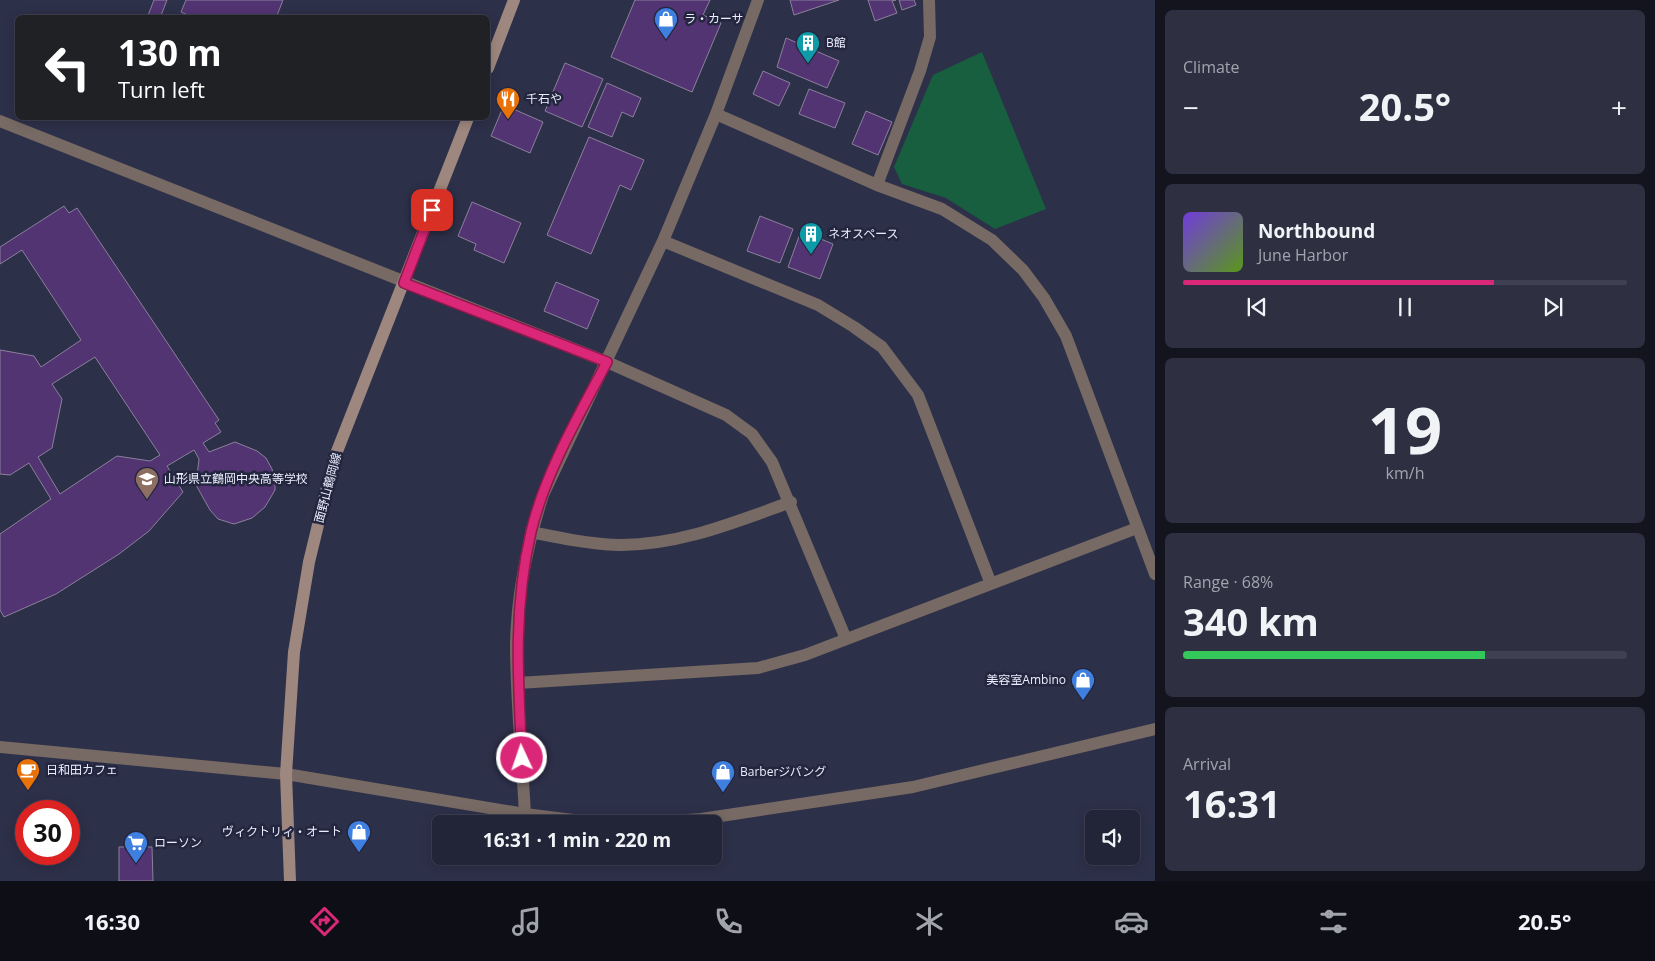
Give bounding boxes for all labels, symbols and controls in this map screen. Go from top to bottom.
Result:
shop icon: ラ・カーサ [653,6,679,40]
place label: ラ・カーサ [684,10,744,27]
text: 130 m [118,29,222,76]
building icon: B館 [795,30,821,64]
place label: B館 [826,34,846,51]
icon: left [35,35,100,100]
text: Climate [1183,56,1240,78]
text: Turn left [118,74,205,104]
text: 20.5° [1359,80,1451,132]
restaurant icon: 千石や [495,86,521,120]
text: − [1183,88,1199,126]
text: + [1611,88,1627,126]
place label: 千石や [526,90,562,107]
pin [411,189,453,231]
icon: arrive [418,196,446,224]
text: Northbound [1258,218,1375,244]
building icon: ネオスペース [798,221,824,255]
place label: ネオスペース [828,225,899,242]
text: June Harbor [1258,244,1348,266]
icon: previous [1243,293,1271,321]
icon: pause [1391,293,1419,321]
icon: next [1539,293,1567,321]
text: 19 [1368,385,1442,473]
street label: 面野山鶴岡線 [310,451,345,525]
text: km/h [1386,462,1424,484]
school or university icon: 山形県立鶴岡中央高等学校 [134,466,160,500]
place label: 山形県立鶴岡中央高等学校 [164,470,308,487]
text: Range · 68% [1183,571,1273,593]
text: 340 km [1183,595,1319,647]
shop icon: 美容室Ambino [1070,667,1096,701]
place label: 美容室Ambino [986,671,1066,688]
position arrow [495,731,547,783]
text: Arrival [1183,753,1231,775]
cafe icon: 日和田カフェ [15,757,41,791]
shop icon: Barberジパング [710,759,736,793]
place label: 日和田カフェ [46,761,118,778]
place label: Barberジパング [740,763,826,780]
text: 16:31 [1183,777,1281,829]
speed limit sign: 30 [15,800,80,865]
map controls [1085,810,1140,865]
button: sound [1085,810,1140,865]
shop icon: ヴィクトリィ・オート [346,819,372,853]
place label: ヴィクトリィ・オート [222,823,342,840]
text: 16:31 · 1 min · 220 m [483,827,671,853]
supermarket icon: ローソン [123,830,149,864]
place label: ローソン [154,834,202,851]
icon: directions [307,904,342,939]
icon: music [509,904,544,939]
icon: phone [711,904,746,939]
icon: climate [912,904,947,939]
icon: car [1114,904,1149,939]
icon: filters [1316,904,1351,939]
text: 16:30 [83,906,140,936]
text: 20.5° [1518,906,1571,936]

